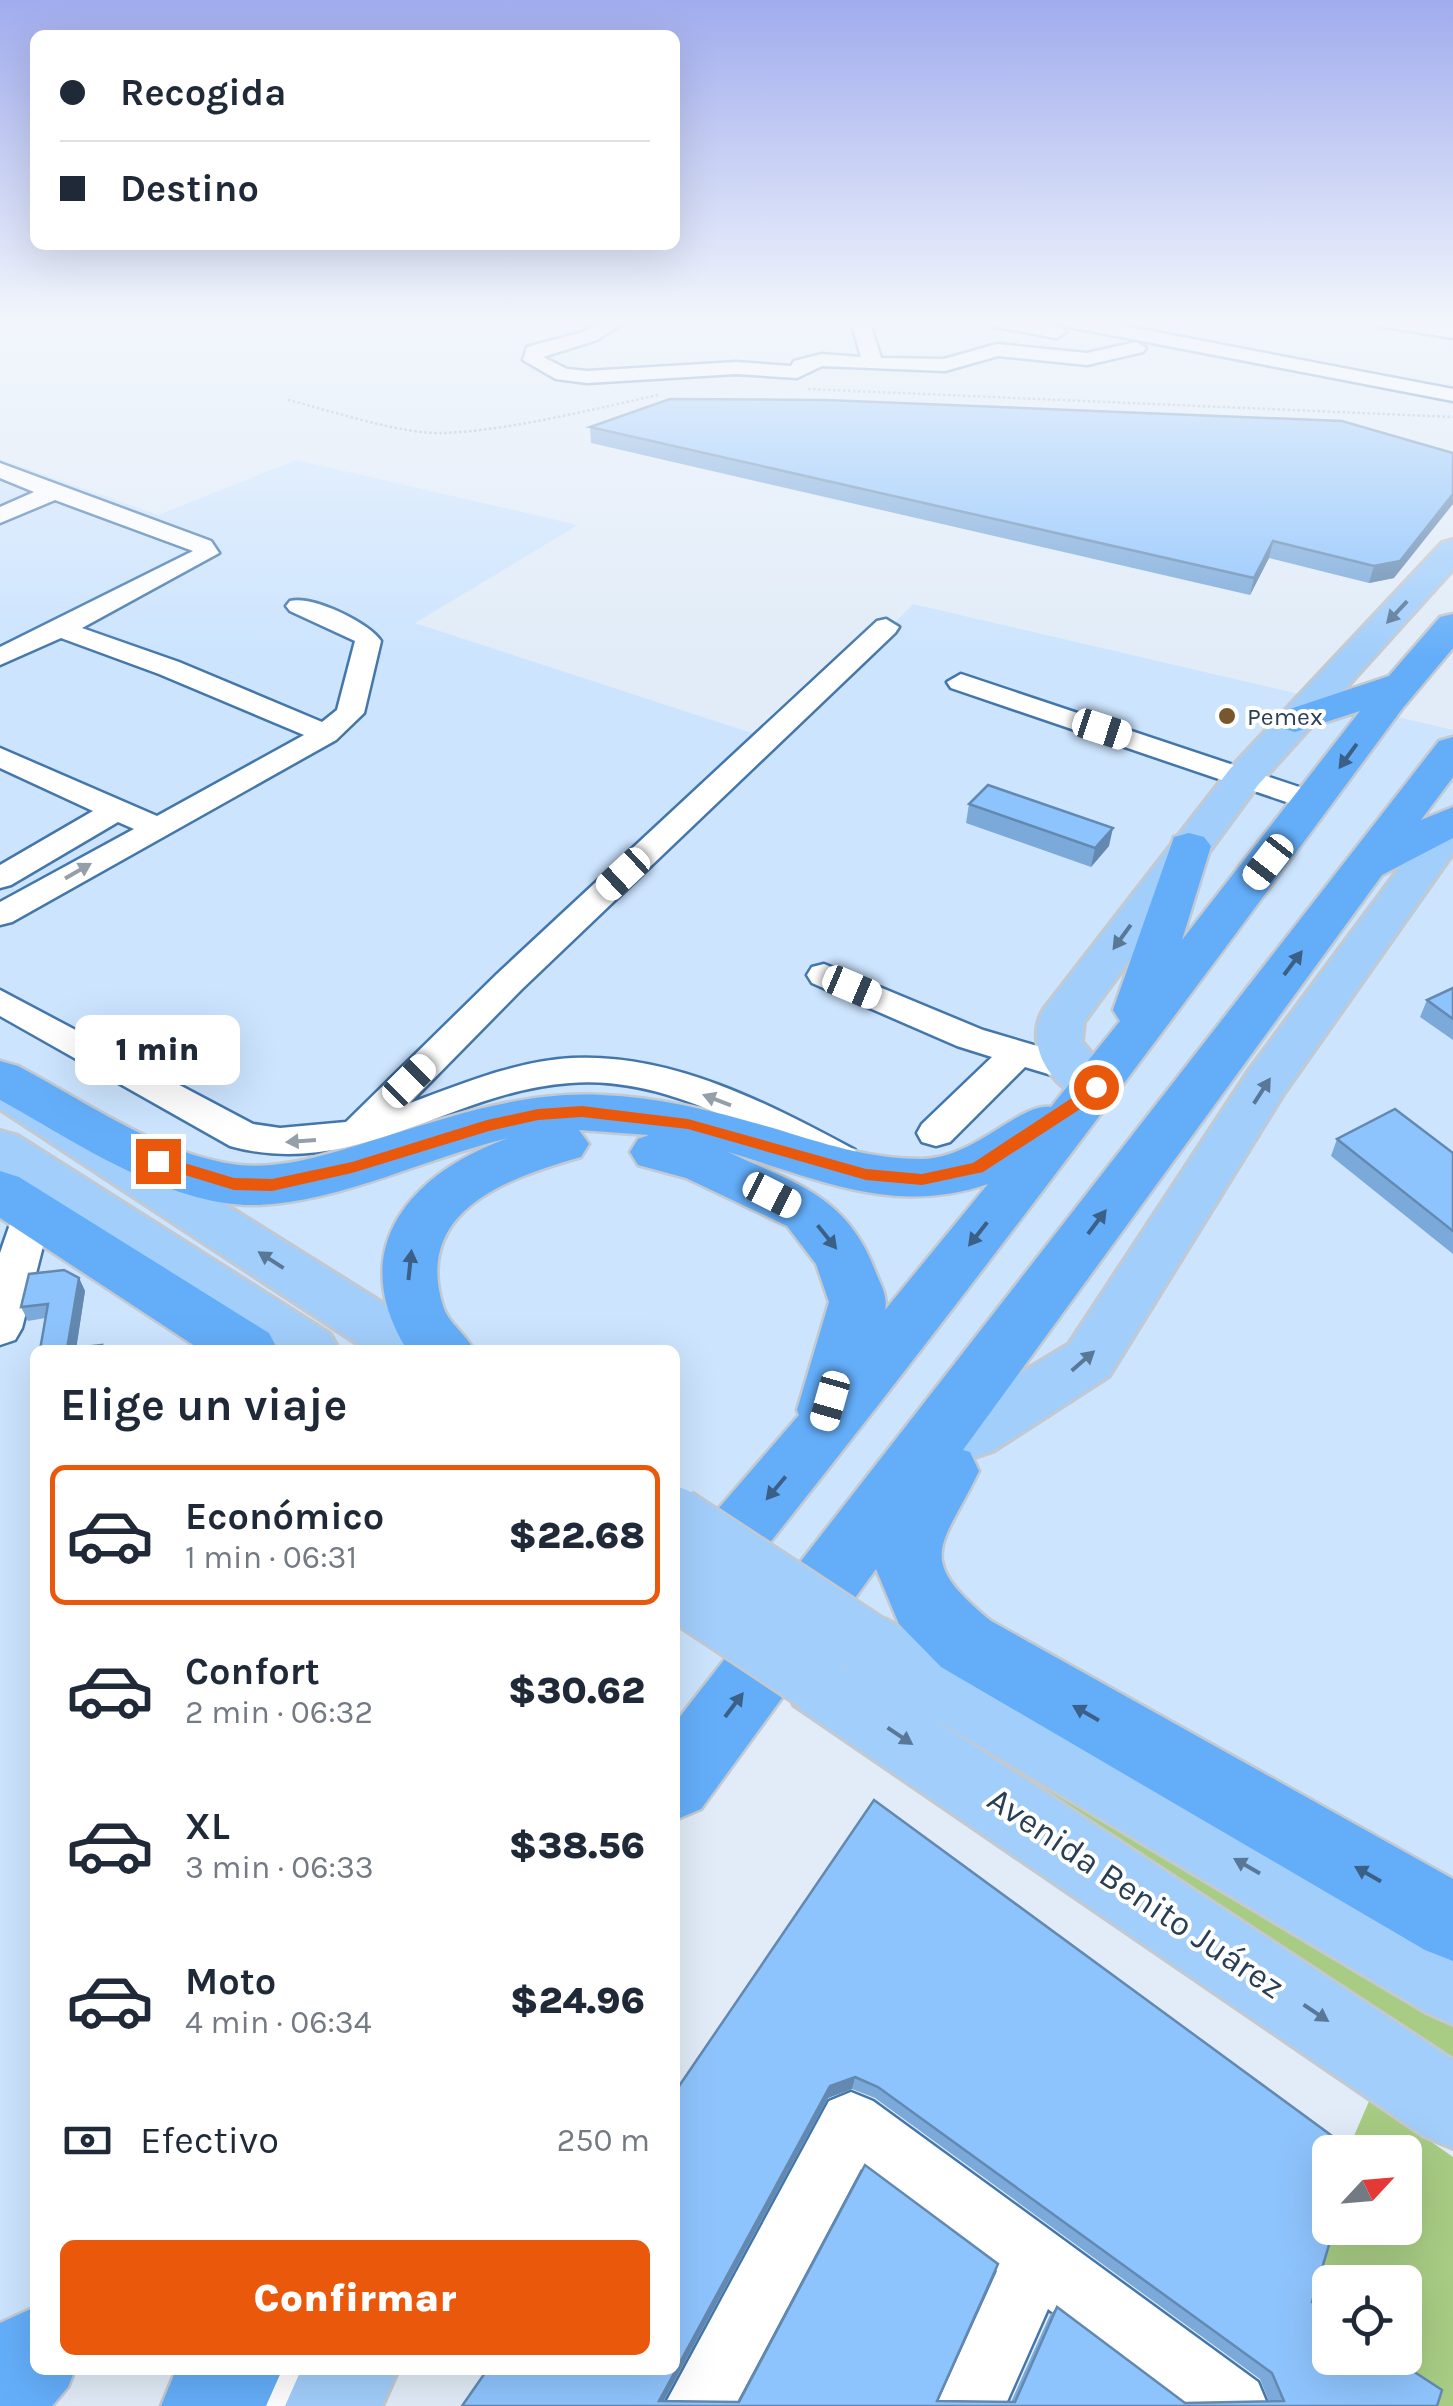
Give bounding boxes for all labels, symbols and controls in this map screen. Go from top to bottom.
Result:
text: Recogida [120,70,286,115]
text: Destino [120,166,259,211]
one-way arrow [1386,600,1409,624]
place label: Pemex [1247,702,1323,731]
car [1069,705,1135,753]
marker: Pemex [1216,705,1238,727]
one-way arrow [1339,743,1359,769]
car [1238,829,1298,895]
car [591,843,655,905]
one-way arrow [63,863,92,880]
one-way arrow [1113,924,1133,950]
one-way arrow [1283,950,1304,976]
car [819,961,885,1013]
callout: 1 min [76,1016,240,1086]
text: 1 min [116,1031,199,1068]
car [377,1049,441,1113]
route start [1074,1065,1119,1110]
one-way arrow [1252,1077,1270,1105]
one-way arrow [701,1091,731,1107]
one-way arrow [284,1134,316,1150]
route end [136,1139,181,1184]
car [738,1168,806,1222]
one-way arrow [1087,1209,1107,1235]
one-way arrow [968,1221,989,1246]
one-way arrow [816,1225,837,1250]
one-way arrow [403,1249,419,1280]
one-way arrow [258,1251,285,1269]
one-way arrow [1070,1350,1095,1372]
car [807,1368,853,1434]
text: Elige un viaje [60,1379,347,1431]
one-way arrow [766,1476,787,1501]
icon: car [65,1490,155,1580]
text: Económico [185,1494,384,1539]
text: $22.68 [509,1513,645,1558]
text: 1 min · 06:31 [185,1539,357,1576]
icon: car [65,1645,155,1735]
text: Confort [185,1649,320,1694]
text: $30.62 [508,1668,645,1713]
one-way arrow [723,1692,743,1718]
text: 2 min · 06:32 [185,1694,373,1731]
one-way arrow [1072,1704,1100,1722]
one-way arrow [886,1726,913,1745]
street label: Avenida Benito Juárez [980,1779,1292,2007]
icon: car [65,1800,155,1890]
text: XL [185,1804,230,1849]
text: $38.56 [509,1823,645,1868]
text: 3 min · 06:33 [185,1849,374,1886]
one-way arrow [1233,1858,1261,1875]
one-way arrow [1354,1865,1383,1882]
icon: car [65,1955,155,2045]
text: Moto [185,1959,276,2004]
text: $24.96 [510,1978,645,2023]
one-way arrow [1302,2003,1329,2021]
text: 4 min · 06:34 [185,2004,372,2041]
icon: cash [60,2113,115,2168]
text: Efectivo [140,2118,279,2163]
text: 250 m [557,2122,650,2159]
north arrow [1312,2135,1422,2245]
map controls [1312,2135,1422,2375]
button: Confirmar [60,2240,650,2355]
button: locate [1312,2265,1422,2375]

